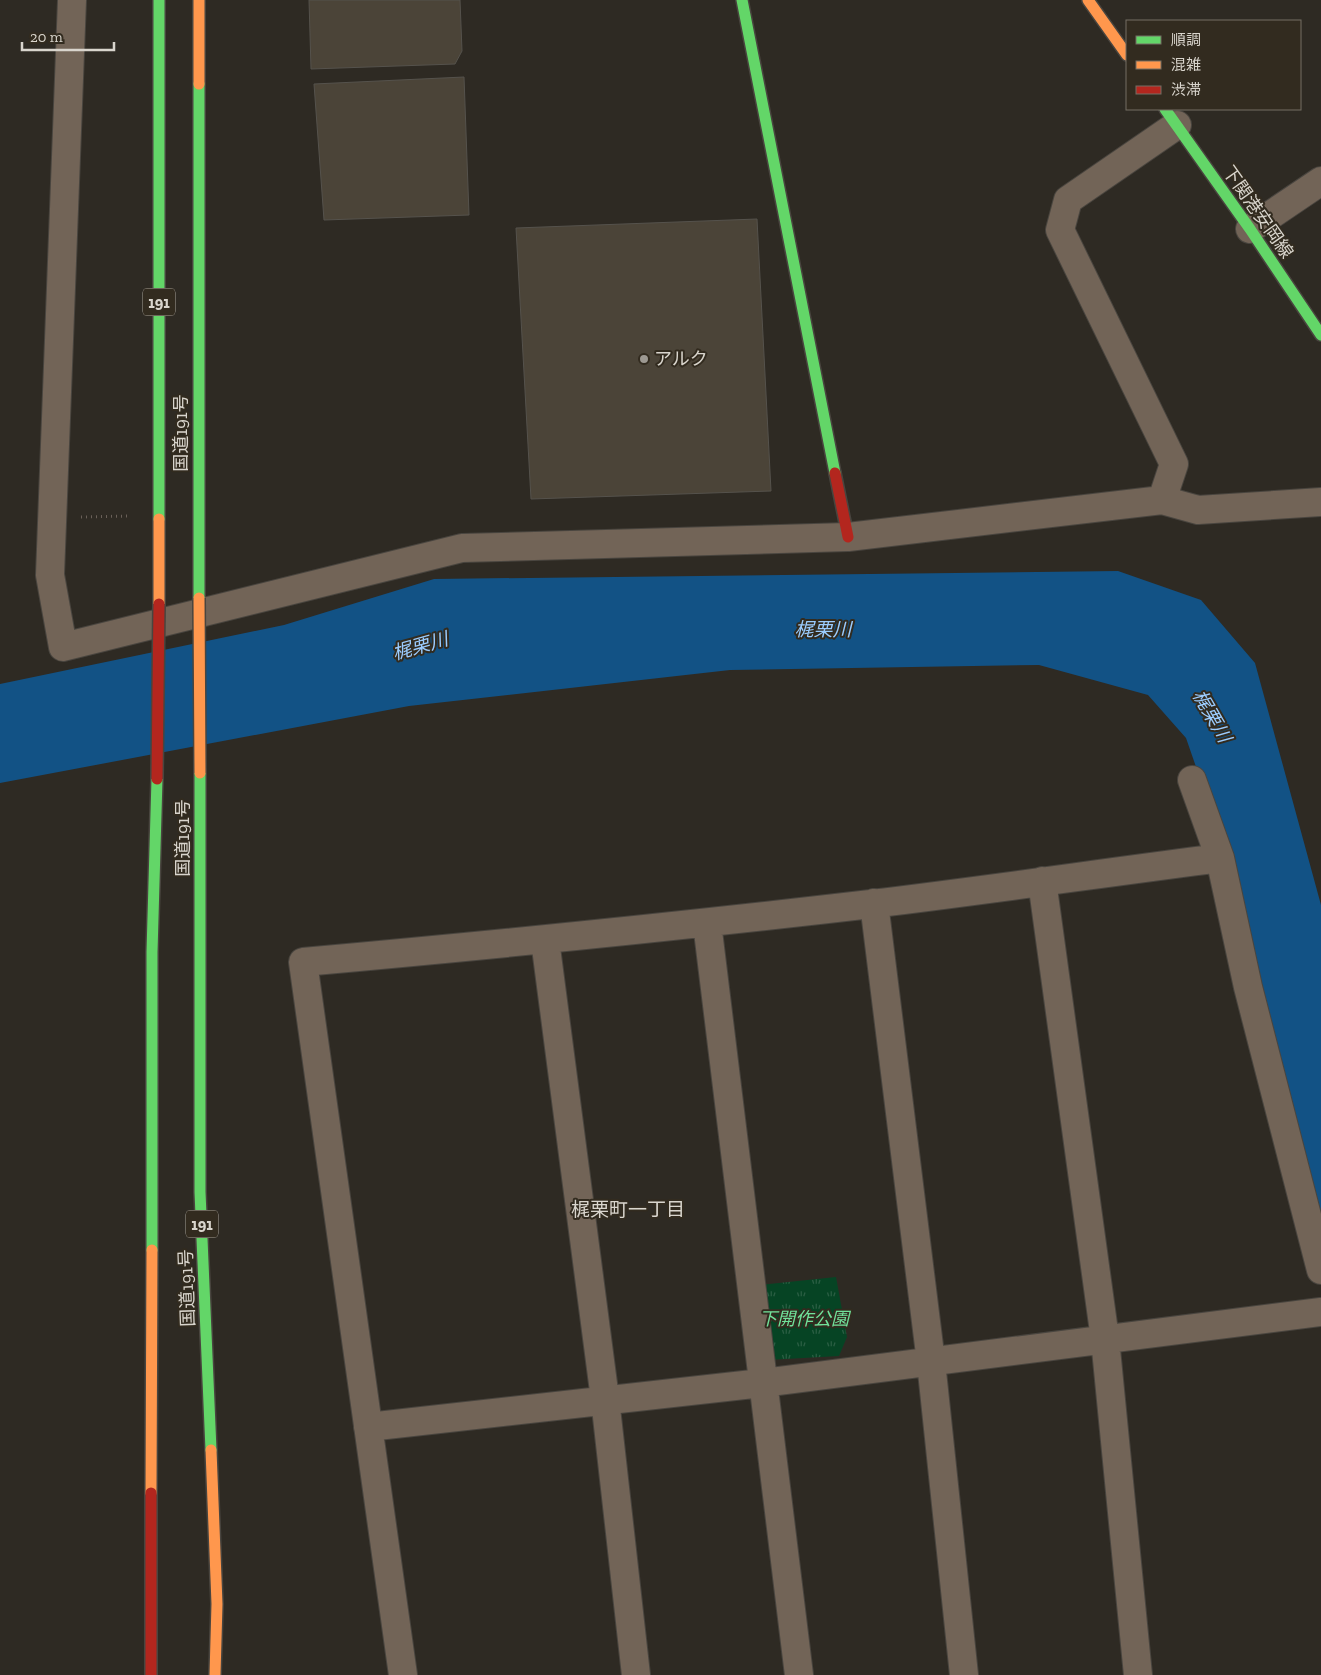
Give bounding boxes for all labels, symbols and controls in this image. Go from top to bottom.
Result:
scale bar [22,20,115,52]
legend [1126,20,1301,110]
text: 20 m [30,28,63,46]
text: 順調 [1171,31,1201,49]
text: 混雑 [1171,56,1201,74]
text: 渋滞 [1171,81,1201,99]
street label: 下関港安岡線 [1218,161,1298,263]
road number: 191 [143,288,175,316]
place label: アルク [654,348,708,370]
marker: アルク [638,353,650,365]
street label: 国道191号 [170,394,192,472]
water label: 梶栗川 [794,618,853,641]
water label: 梶栗川 [389,627,452,665]
water label: 梶栗川 [1188,686,1237,748]
street label: 国道191号 [172,799,194,877]
district label: 梶栗町一丁目 [571,1198,685,1221]
road number: 191 [186,1210,218,1238]
street label: 国道191号 [175,1249,199,1327]
park label: 下開作公園 [759,1308,852,1330]

